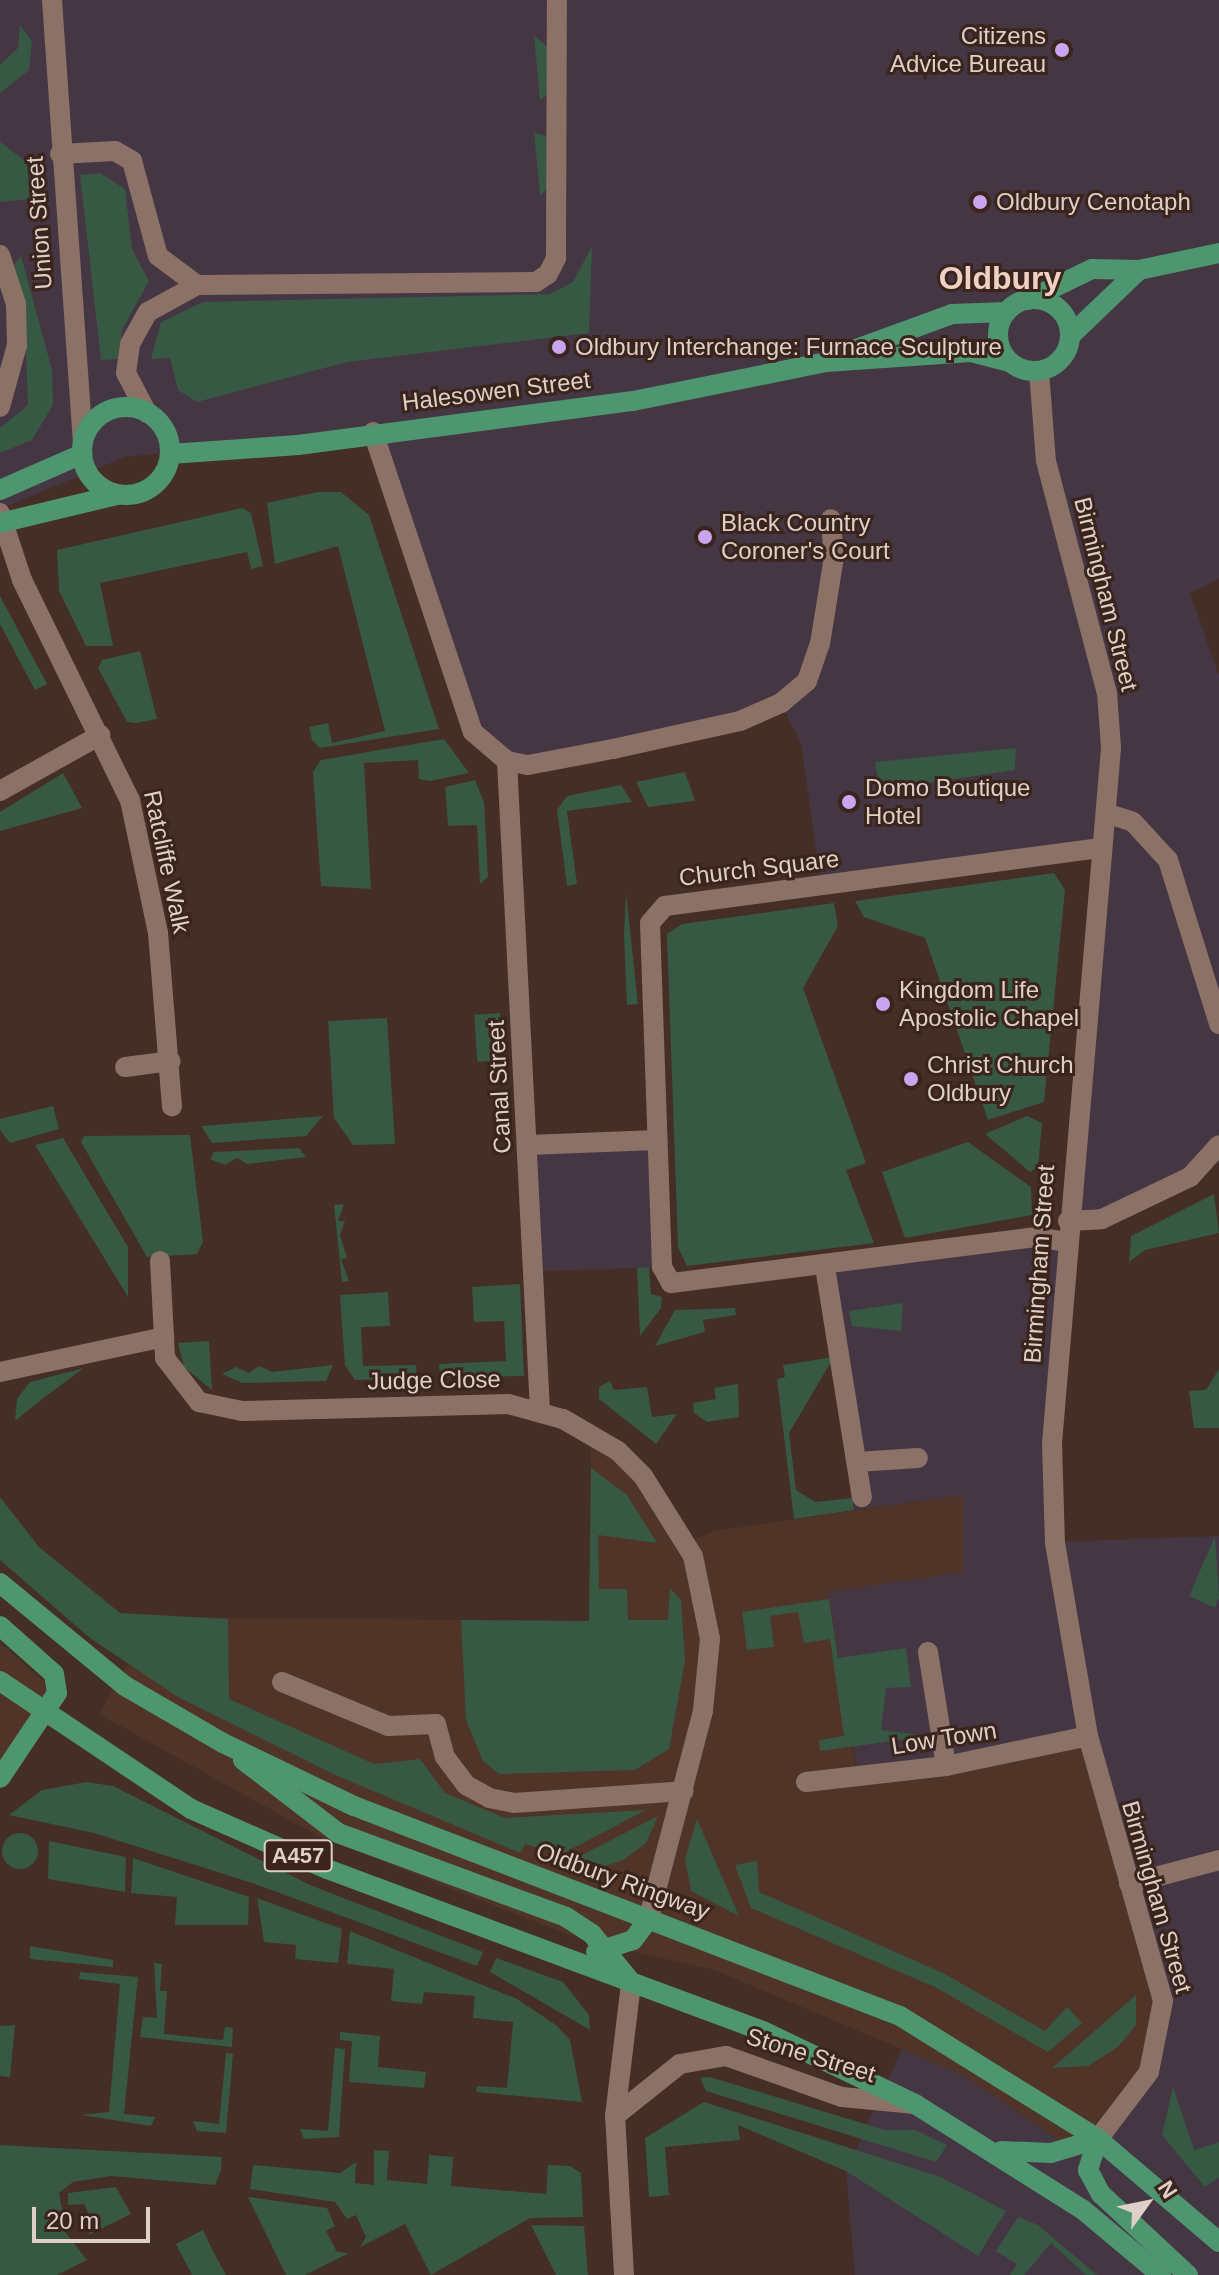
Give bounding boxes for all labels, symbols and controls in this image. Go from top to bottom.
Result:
place label: Citizens Advice Bureau [890,22,1046,78]
marker: Citizens Advice Bureau [1053,41,1071,59]
street label: Union Street [20,155,58,291]
place label: Oldbury Cenotaph [996,188,1191,216]
marker: Oldbury Cenotaph [971,193,989,211]
district label: Oldbury [939,259,1061,297]
place label: Oldbury Interchange: Furnace Sculpture [575,333,1002,361]
marker: Oldbury Interchange: Furnace Sculpture [550,338,568,356]
street label: Halesowen Street [400,365,592,417]
street label: Birmingham Street [1068,494,1144,694]
place label: Black Country Coroner's Court [721,509,890,565]
marker: Black Country Coroner's Court [696,528,714,546]
place label: Domo Boutique Hotel [865,774,1030,830]
street label: Ratcliffe Walk [138,788,196,936]
marker: Domo Boutique Hotel [840,793,858,811]
street label: Church Square [677,844,841,892]
place label: Kingdom Life Apostolic Chapel [899,976,1079,1032]
marker: Kingdom Life Apostolic Chapel [874,995,892,1013]
street label: Canal Street [481,1020,517,1154]
place label: Christ Church Oldbury [927,1051,1074,1107]
marker: Christ Church Oldbury [902,1070,920,1088]
street label: Birmingham Street [1018,1164,1060,1364]
street label: Judge Close [367,1364,501,1396]
street label: Low Town [889,1715,999,1761]
street label: Birmingham Street [1116,1798,1198,1996]
street label: Oldbury Ringway [532,1836,714,1926]
road number: A457 [262,1838,334,1874]
street label: Stone Street [743,2022,879,2088]
north arrow [1107,2163,1187,2243]
text: N [1153,2176,1182,2203]
scale bar [36,2191,154,2241]
text: 20 m [46,2207,99,2234]

